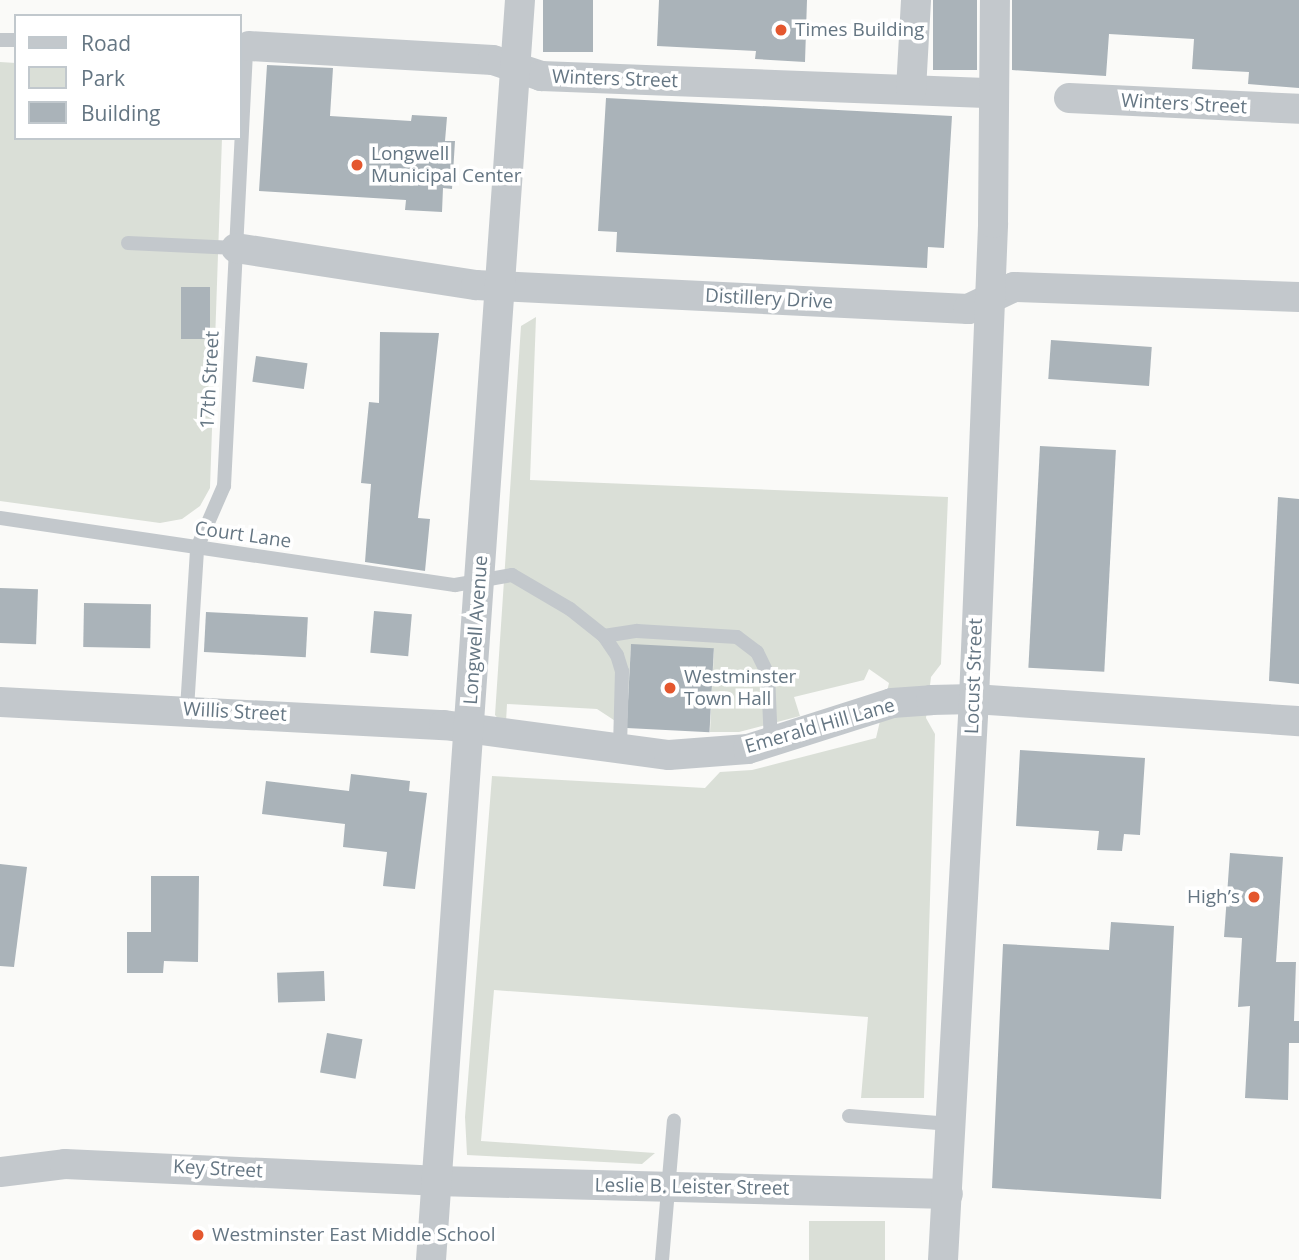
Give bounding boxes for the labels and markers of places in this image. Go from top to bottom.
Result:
place label: Times Building [795,19,924,41]
marker: Times Building [773,22,789,38]
place label: Longwell Municipal Center [371,143,521,187]
marker: Longwell Municipal Center [349,157,365,173]
place label: Westminster Town Hall [684,666,796,710]
marker: Westminster Town Hall [662,680,678,696]
place label: High’s [1187,886,1240,908]
marker: High’s [1246,889,1262,905]
place label: Westminster East Middle School [212,1224,496,1246]
marker: Westminster East Middle School [190,1227,206,1243]

